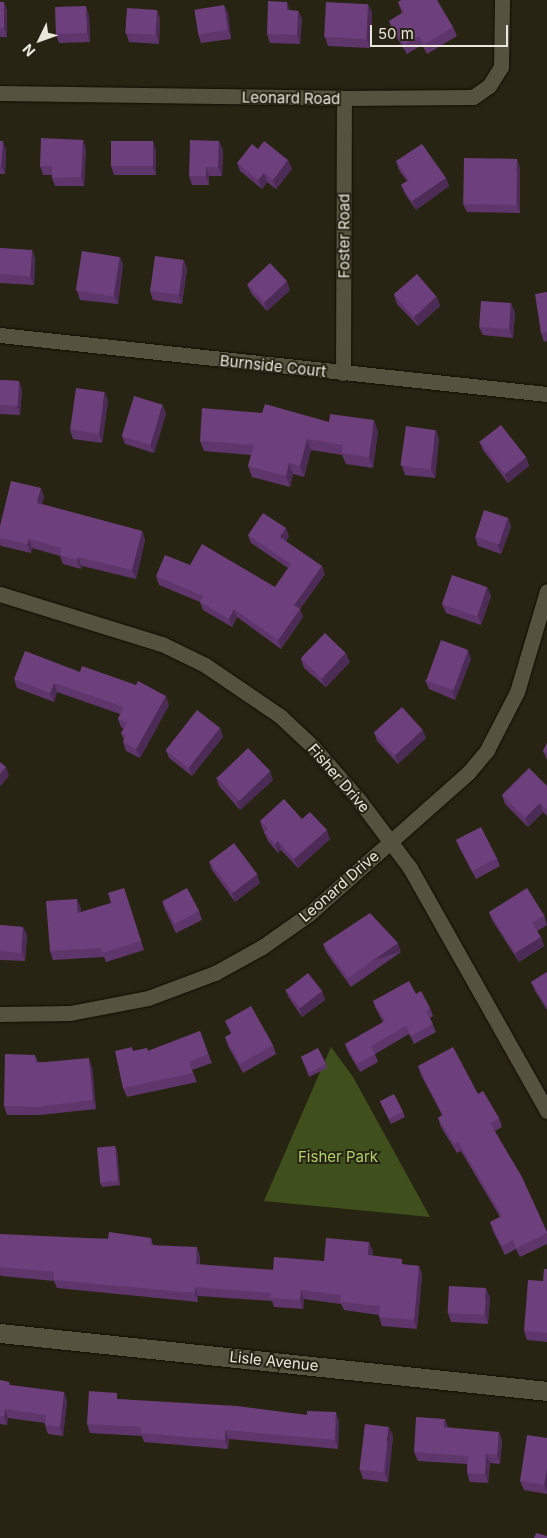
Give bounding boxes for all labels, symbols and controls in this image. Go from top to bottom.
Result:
north arrow [15,15,65,65]
scale bar [372,15,510,47]
text: 50 m [378,24,414,43]
text: N [19,41,38,60]
street label: Leonard Road [242,88,340,108]
street label: Foster Road [335,194,353,278]
street label: Burnside Court [219,351,327,381]
street label: Fisher Drive [304,740,374,816]
street label: Leonard Drive [296,847,382,925]
park label: Fisher Park [298,1148,378,1166]
street label: Lisle Avenue [229,1347,319,1375]

